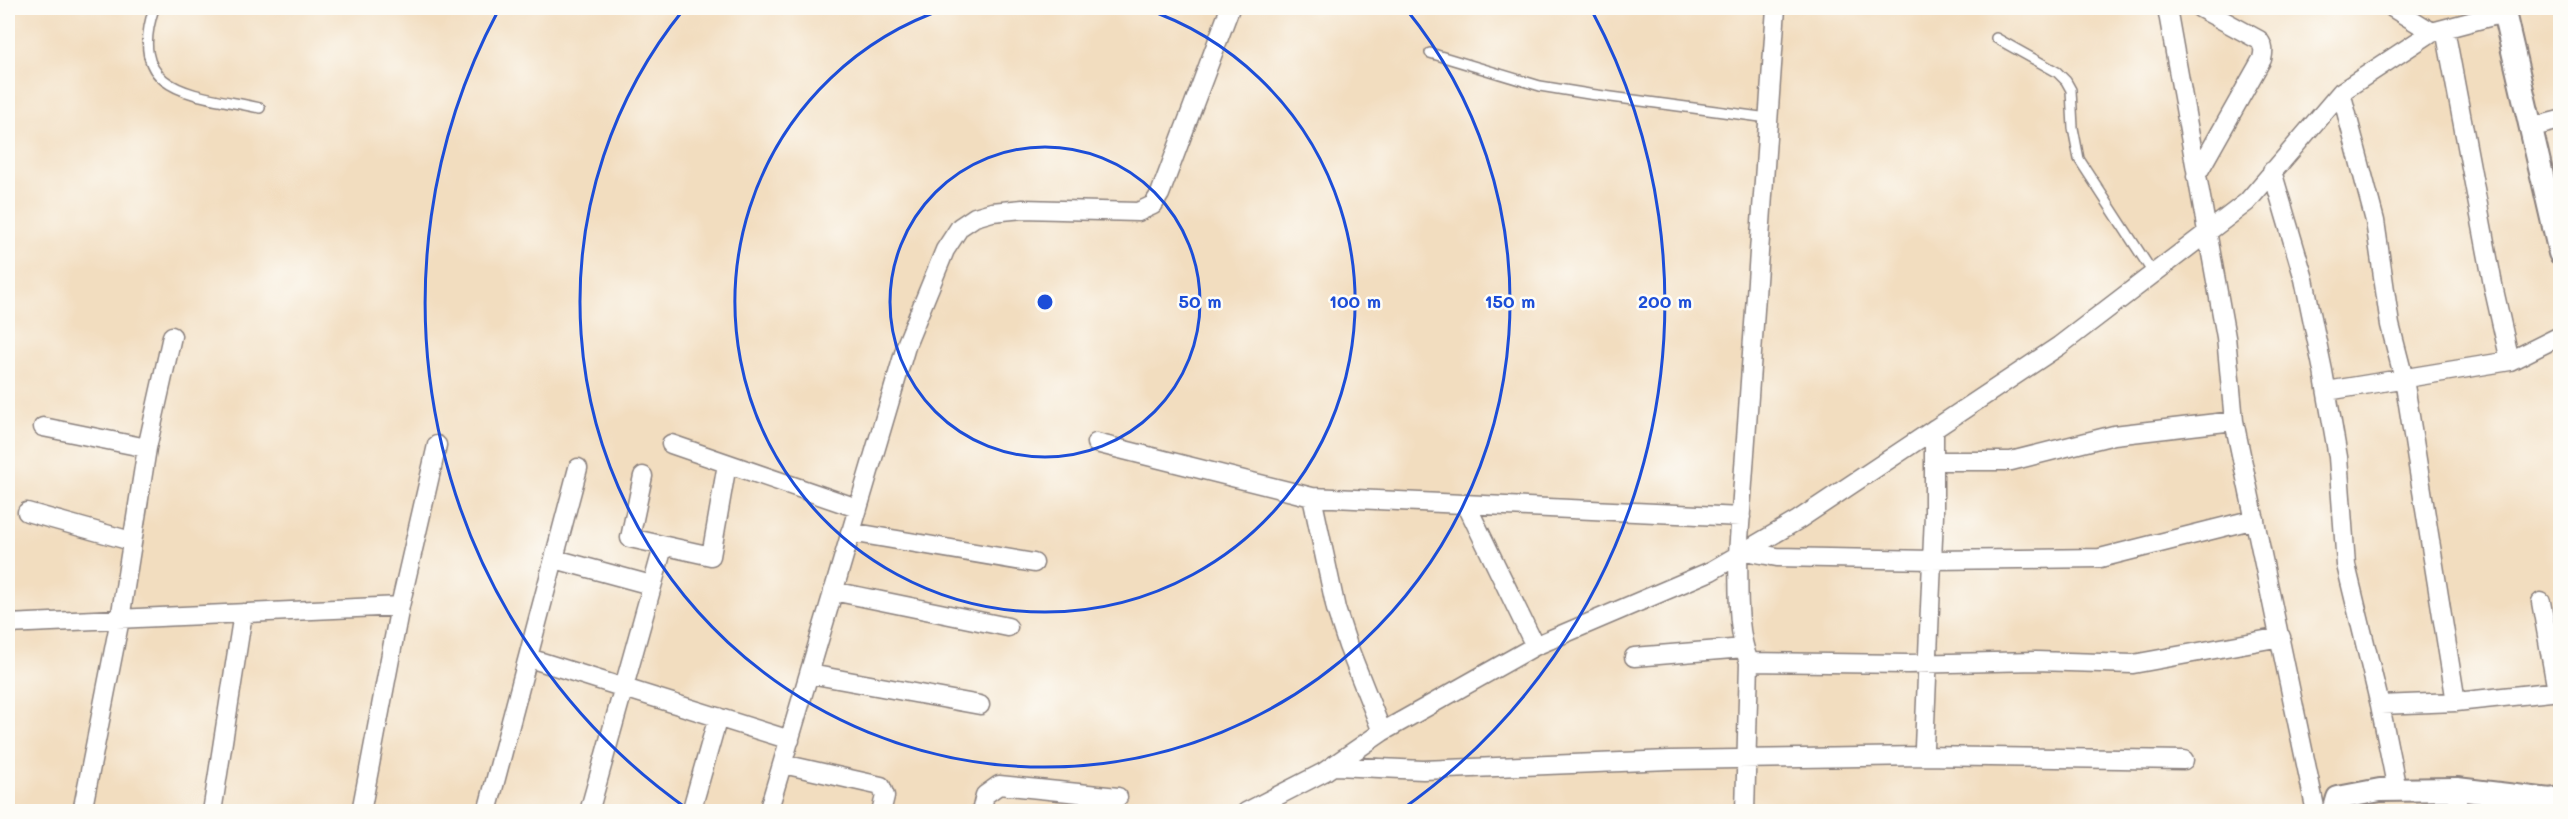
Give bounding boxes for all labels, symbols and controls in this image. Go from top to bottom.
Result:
text: 50 m [1179,289,1221,313]
text: 100 m [1329,289,1381,313]
text: 150 m [1485,289,1535,313]
text: 200 m [1638,289,1692,313]
centre of rings [1035,292,1055,312]

